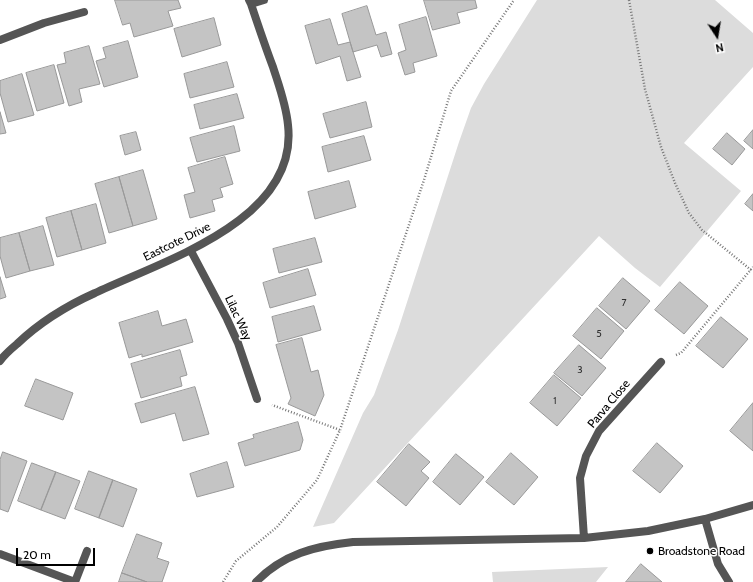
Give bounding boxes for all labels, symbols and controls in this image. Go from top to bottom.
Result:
north arrow [697,16,737,56]
text: N [714,40,725,55]
street label: Eastcote Drive [141,220,213,264]
street label: Lilac Way [221,293,255,343]
house number: 7 [621,297,627,309]
house number: 5 [596,328,602,340]
house number: 3 [577,364,583,376]
street label: Parva Close [585,377,633,431]
house number: 1 [553,395,557,407]
scale bar [18,540,97,566]
place label: Broadstone Road [658,544,745,558]
marker: Broadstone Road [645,546,655,556]
text: 20 m [23,547,51,562]

